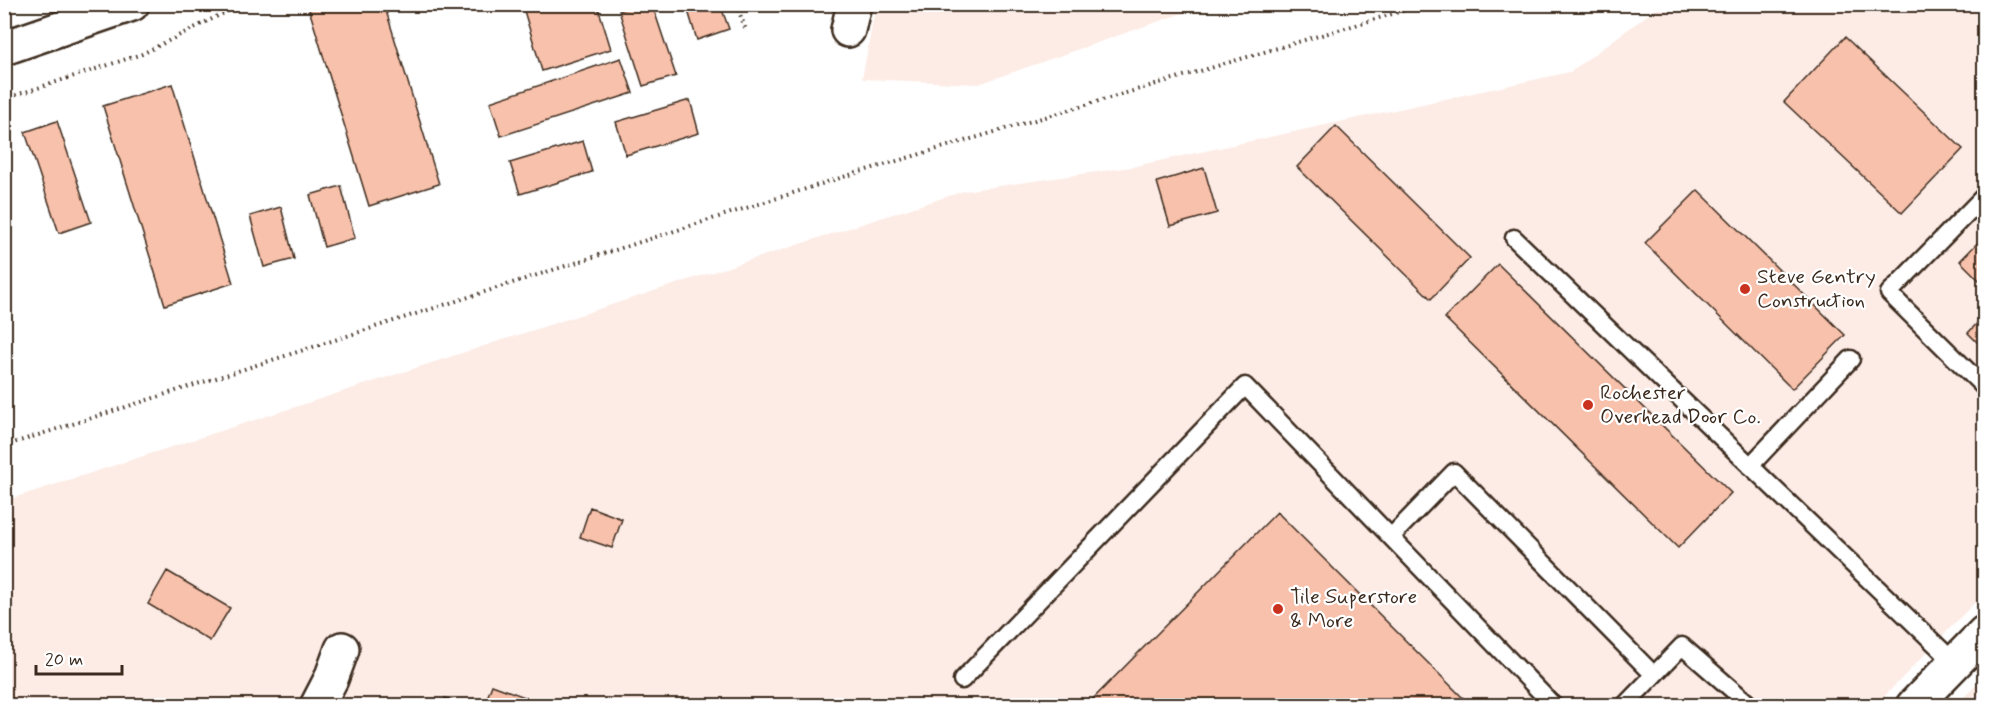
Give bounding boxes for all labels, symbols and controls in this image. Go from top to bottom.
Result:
place label: Steve Gentry Construction [1757,263,1876,315]
marker: Steve Gentry Construction [1738,282,1752,296]
place label: Rochester Overhead Door Co. [1600,379,1761,431]
marker: Rochester Overhead Door Co. [1581,398,1595,412]
place label: Tile Superstore & More [1290,583,1417,635]
marker: Tile Superstore & More [1271,602,1285,616]
scale bar [36,638,122,676]
text: 20 m [45,648,83,672]

